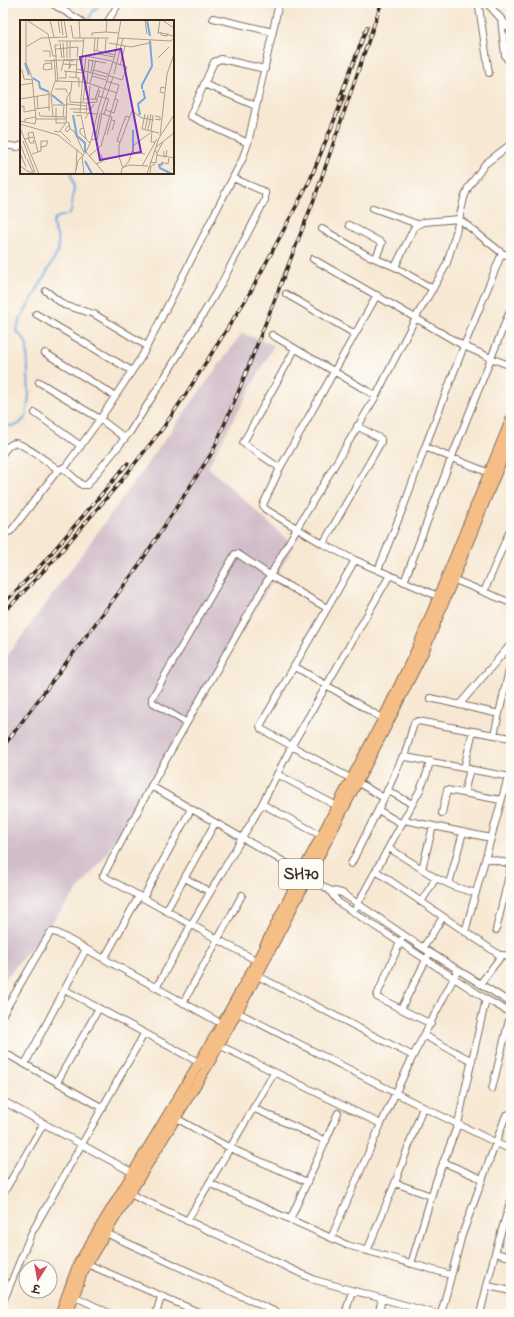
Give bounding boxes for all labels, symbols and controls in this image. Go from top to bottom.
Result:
inset map [20,20,174,174]
road number: SH70 [279,859,323,889]
north arrow [18,1259,58,1299]
text: उ [30,1279,42,1297]

